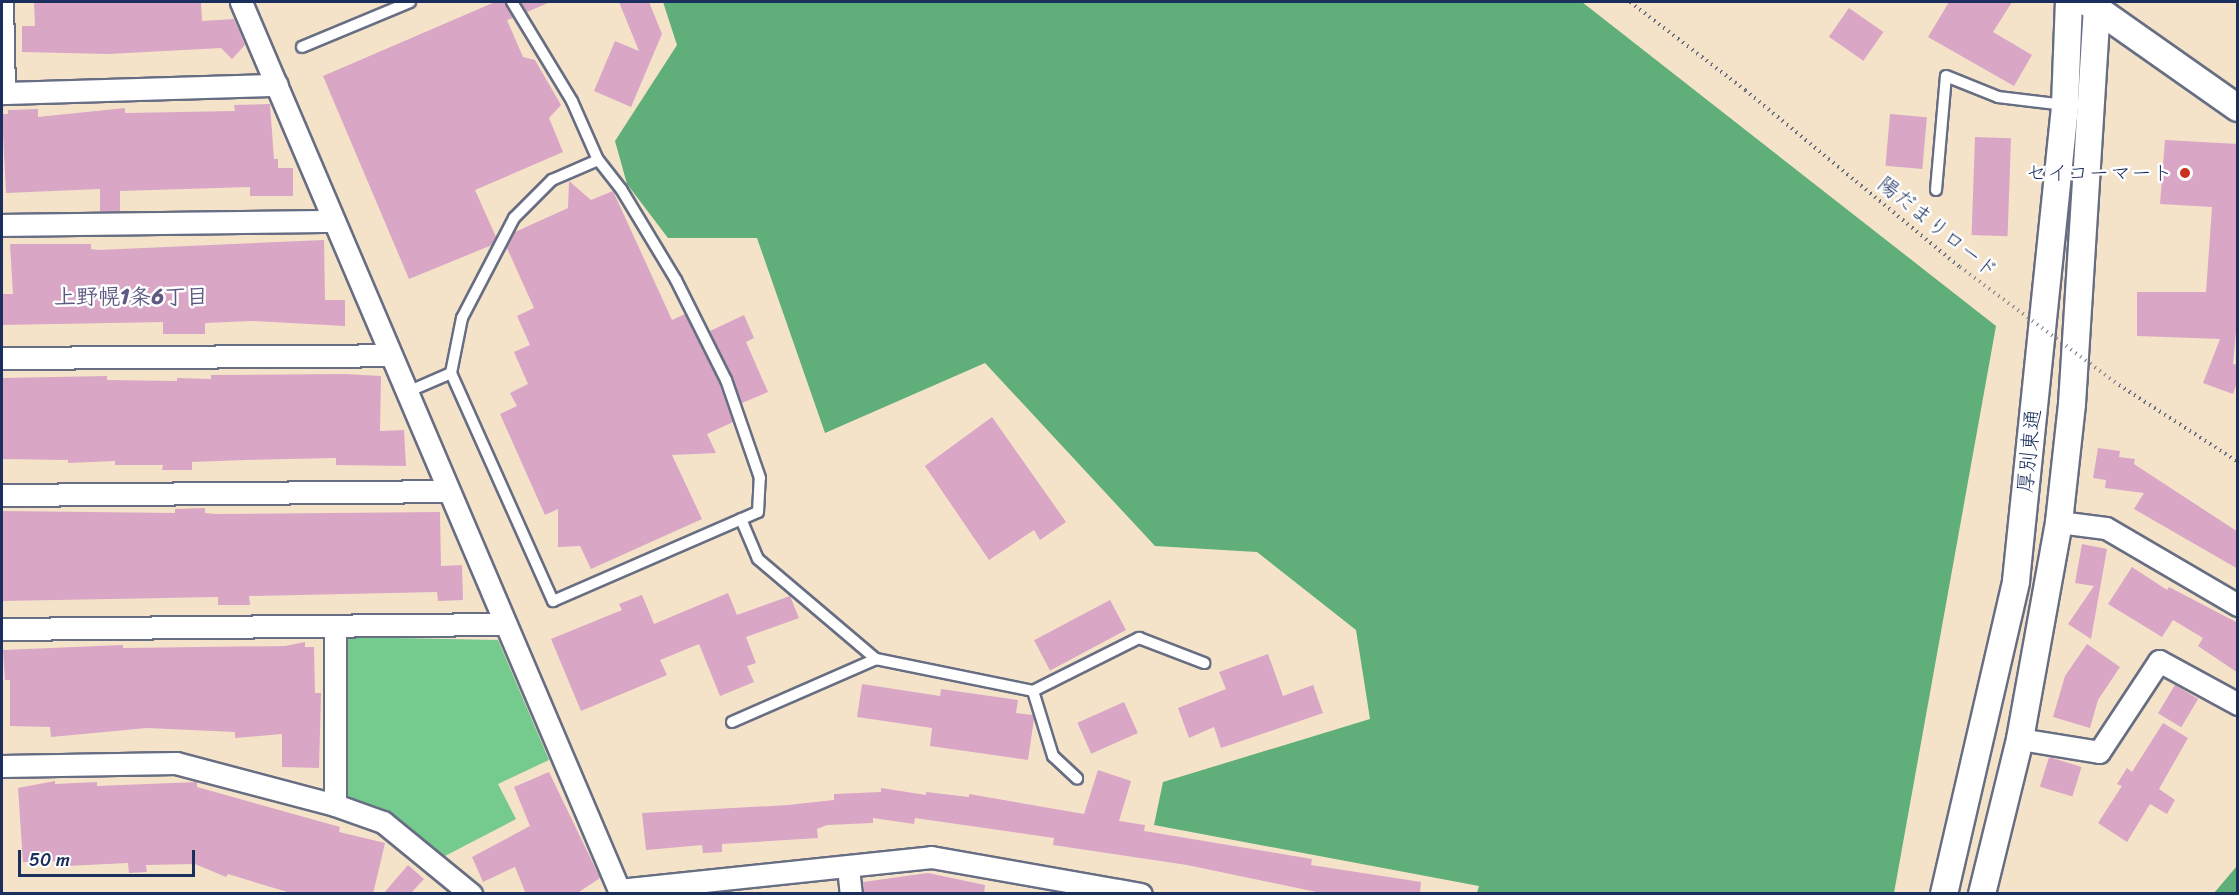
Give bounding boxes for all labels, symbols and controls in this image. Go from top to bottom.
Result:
place label: セイコーマート [2026,160,2173,186]
marker: セイコーマート [2178,166,2192,180]
street label: 陽だまりロード [1873,171,2003,283]
district label: 上野幌1条6丁目 [54,284,208,310]
street label: 厚別東通 [2012,408,2046,494]
scale bar [21,838,198,876]
text: 50 m [29,844,70,876]

